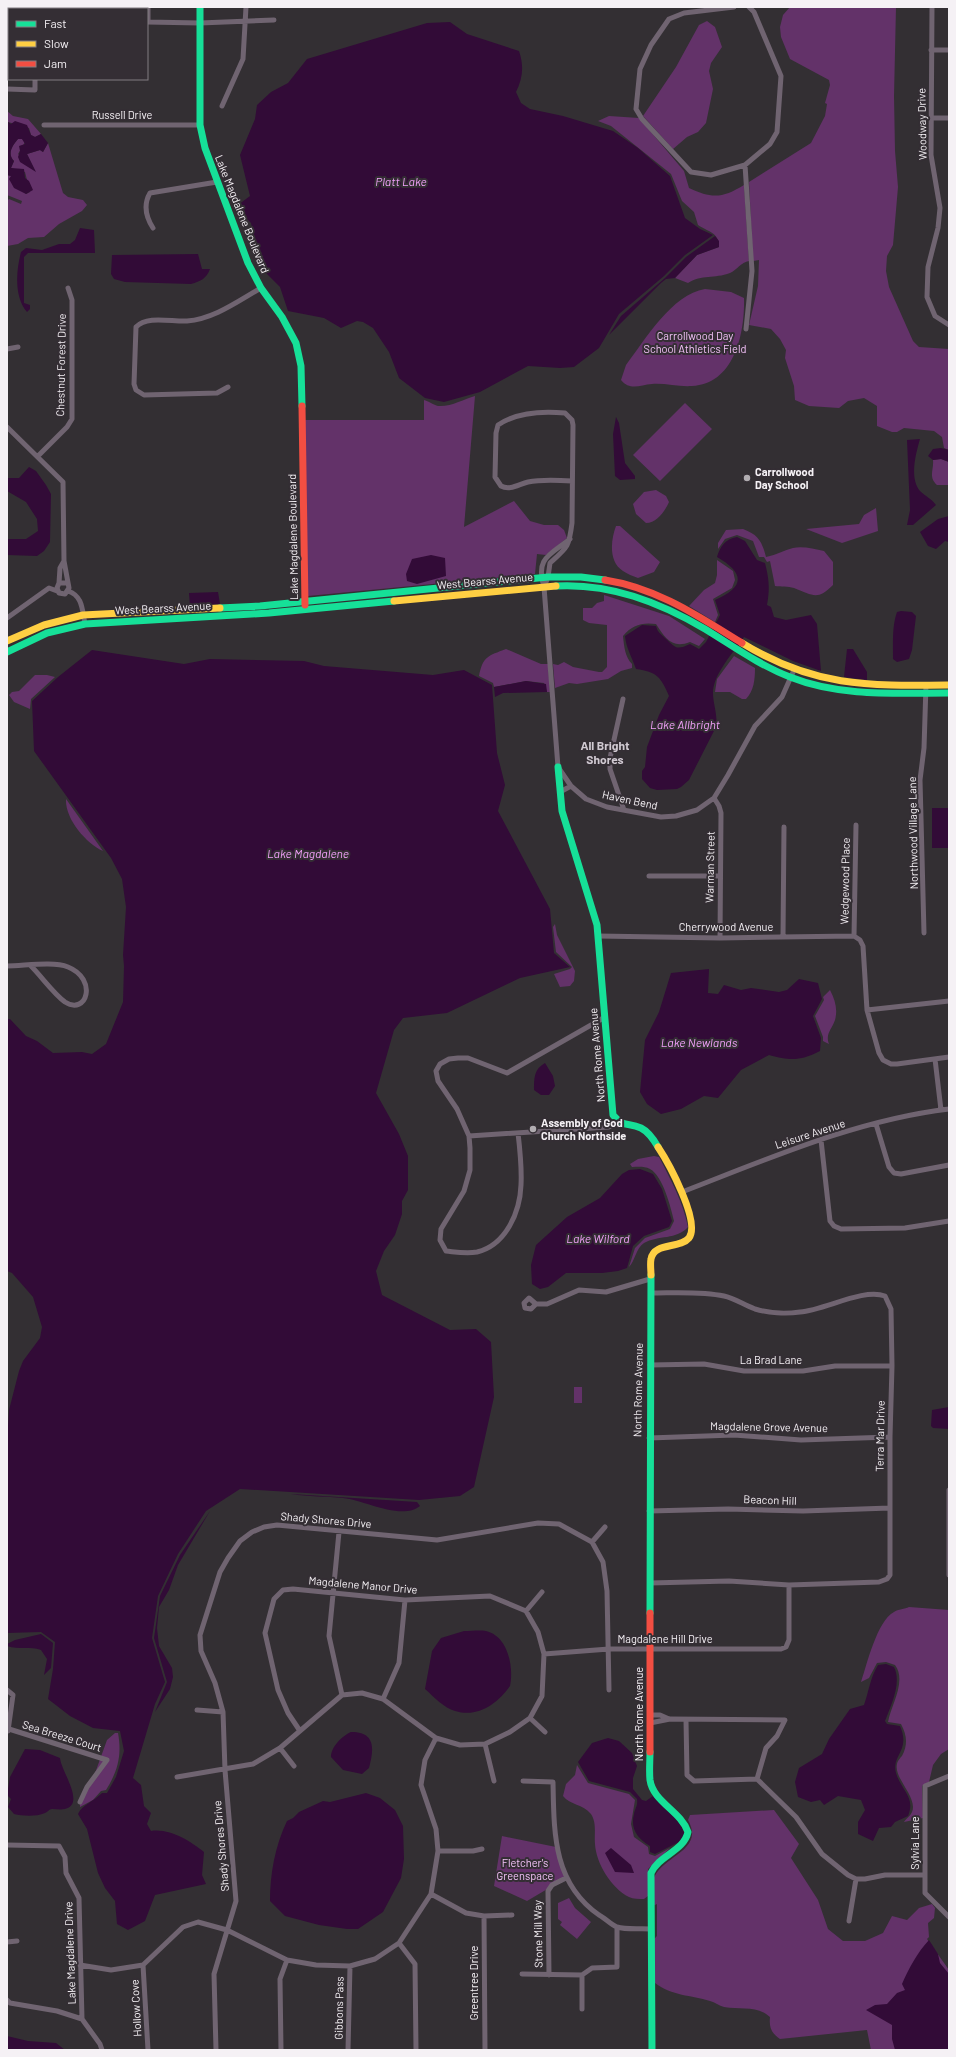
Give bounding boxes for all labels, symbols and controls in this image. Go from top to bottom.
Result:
legend [8,8,148,80]
text: Fast [44,16,67,30]
text: Slow [44,36,69,50]
text: Jam [44,56,67,70]
street label: Woodway Drive [914,88,929,160]
street label: Russell Drive [92,108,152,121]
street label: Lake Magdalene Boulevard [213,153,272,275]
water label: Platt Lake [375,174,427,188]
street label: Chestnut Forest Drive [53,313,68,417]
park label: Carrollwood Day School Athletics Field [644,329,746,355]
place label: Carrollwood Day School [755,465,814,491]
marker: Carrollwood Day School [742,473,752,483]
street label: Lake Magdalene Boulevard [285,474,300,600]
street label: West Bearss Avenue [436,570,534,591]
street label: West Bearss Avenue [115,598,211,617]
water label: Lake Allbright [650,717,721,731]
district label: All Bright Shores [580,738,630,766]
street label: Northwood Village Lane [905,776,920,890]
street label: Haven Bend [601,787,659,812]
street label: Warman Street [702,831,717,903]
street label: Wedgewood Place [837,837,852,924]
water label: Lake Magdalene [267,846,349,860]
street label: Cherrywood Avenue [679,920,773,933]
street label: North Rome Avenue [586,1007,607,1103]
water label: Lake Newlands [661,1035,738,1049]
place label: Assembly of God Church Northside [541,1116,626,1142]
street label: Leisure Avenue [773,1116,847,1151]
marker: Assembly of God Church Northside [528,1124,538,1134]
water label: Lake Wilford [566,1231,630,1245]
street label: North Rome Avenue [630,1343,645,1437]
street label: La Brad Lane [740,1353,802,1366]
street label: Terra Mar Drive [872,1400,887,1472]
street label: Magdalene Grove Avenue [710,1419,828,1434]
street label: Beacon Hill [743,1492,797,1507]
street label: Shady Shores Drive [280,1509,372,1530]
street label: Magdalene Manor Drive [308,1573,418,1596]
street label: Magdalene Hill Drive [617,1632,713,1645]
street label: North Rome Avenue [632,1667,645,1761]
street label: Sea Breeze Court [21,1717,103,1754]
street label: Shady Shores Drive [210,1800,231,1892]
street label: Sylvia Lane [908,1816,921,1870]
park label: Fletcher's Greenspace [497,1856,554,1882]
street label: Stone Mill Way [530,1900,545,1968]
street label: Lake Magdalene Drive [61,1901,78,2005]
street label: Greentree Drive [467,1945,480,2020]
street label: Gibbons Pass [331,1976,346,2040]
street label: Hollow Cove [127,1979,143,2037]

